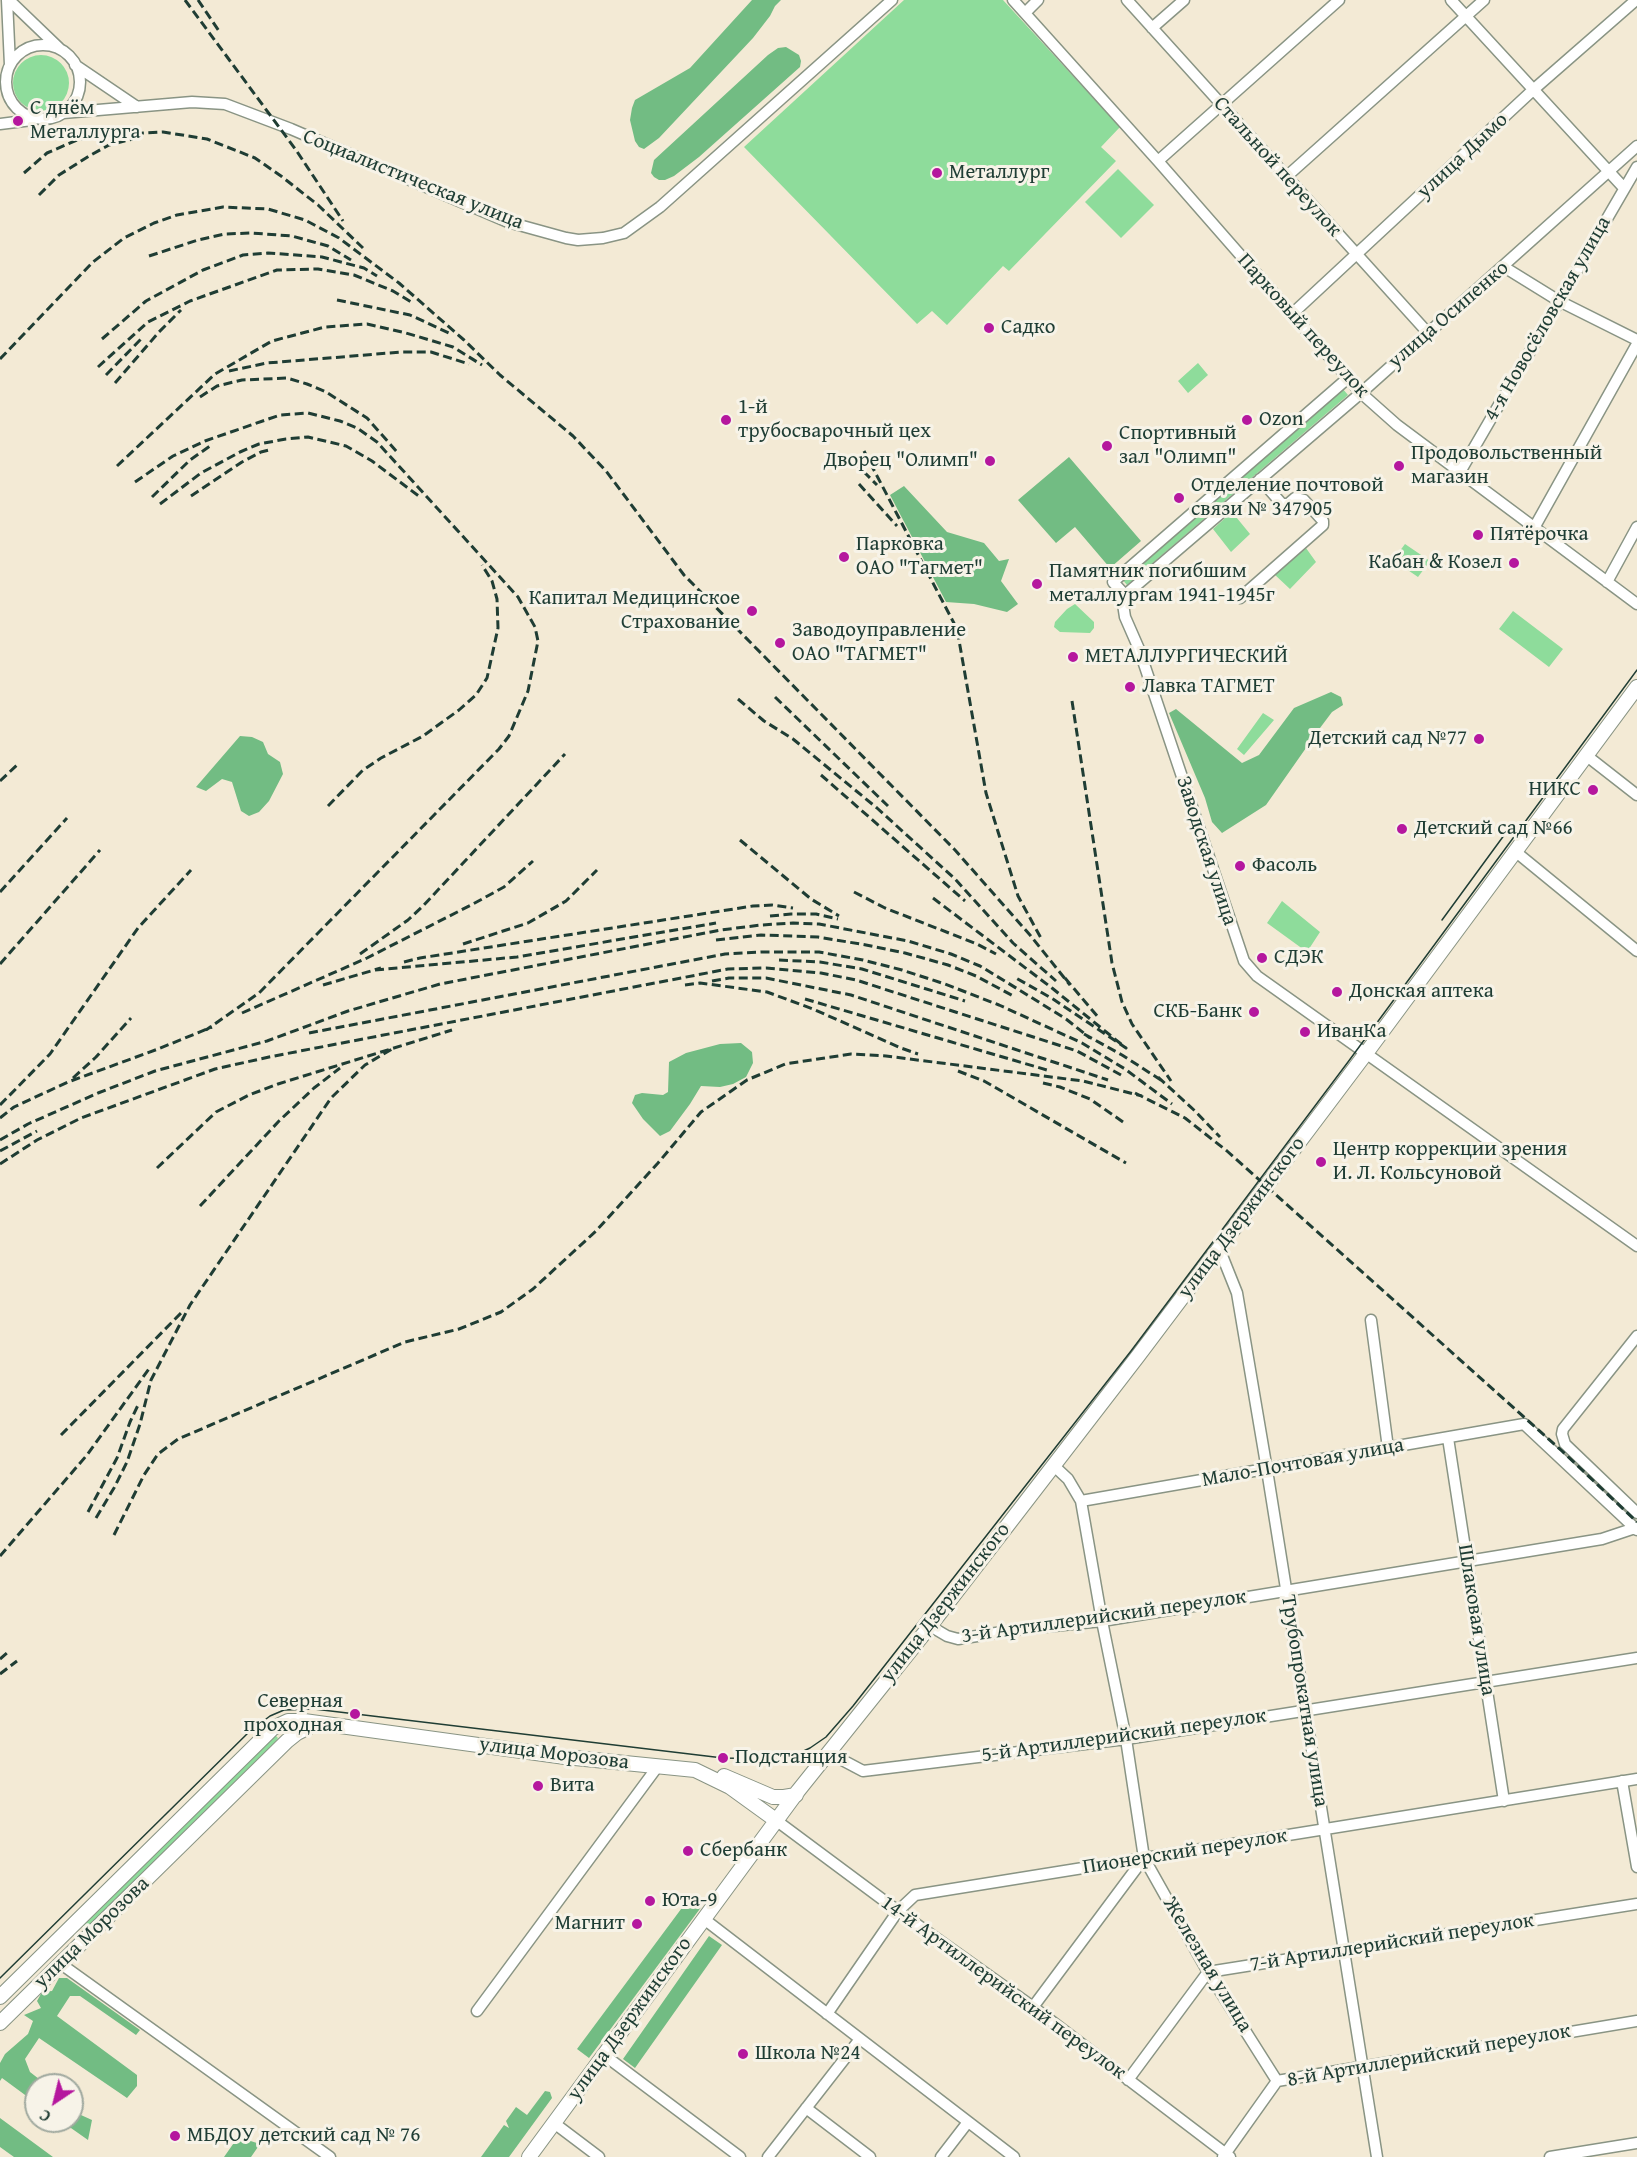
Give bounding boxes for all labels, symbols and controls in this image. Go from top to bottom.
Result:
street label: Стальной переулок [1207,92,1347,242]
place label: С днём Металлурга [30,96,140,146]
street label: улица Дымо [1412,108,1514,204]
marker: С днём Металлурга [11,114,25,128]
street label: Социалистическая улица [299,124,527,236]
place label: Металлург [949,160,1049,186]
marker: Металлург [930,166,944,180]
street label: 4-я Новосёловская улица [1479,212,1617,426]
street label: Парковый переулок [1232,249,1374,403]
street label: улица Осипенко [1384,256,1514,374]
place label: Садко [1001,315,1056,341]
marker: Садко [982,321,996,335]
place label: 1-й трубосварочный цех [738,395,931,445]
place label: Ozon [1259,407,1303,433]
marker: 1-й трубосварочный цех [719,413,733,427]
marker: Ozon [1240,413,1254,427]
place label: Спортивный зал "Олимп" [1119,421,1237,471]
marker: Спортивный зал "Олимп" [1100,439,1114,453]
place label: Продовольственный магазин [1411,441,1602,491]
place label: Дворец "Олимп" [824,448,978,474]
marker: Дворец "Олимп" [983,454,997,468]
marker: Продовольственный магазин [1392,459,1406,473]
place label: Отделение почтовой связи № 347905 [1191,473,1384,523]
marker: Отделение почтовой связи № 347905 [1172,491,1186,505]
place label: Пятёрочка [1490,522,1588,548]
marker: Пятёрочка [1471,528,1485,542]
place label: Парковка ОАО "Тагмет" [856,532,983,582]
marker: Парковка ОАО "Тагмет" [837,550,851,564]
place label: Кабан & Козел [1369,550,1502,576]
marker: Кабан & Козел [1507,556,1521,570]
place label: Памятник погибшим металлургам 1941-1945г [1049,559,1275,609]
marker: Памятник погибшим металлургам 1941-1945г [1030,577,1044,591]
place label: Капитал Медицинское Страхование [529,586,740,636]
marker: Капитал Медицинское Страхование [745,604,759,618]
place label: Заводоуправление ОАО "ТАГМЕТ" [792,618,966,668]
marker: Заводоуправление ОАО "ТАГМЕТ" [773,636,787,650]
place label: МЕТАЛЛУРГИЧЕСКИЙ [1085,644,1288,670]
marker: МЕТАЛЛУРГИЧЕСКИЙ [1066,650,1080,664]
place label: Лавка ТАГМЕТ [1142,674,1275,700]
marker: Лавка ТАГМЕТ [1123,680,1137,694]
place label: Детский сад №77 [1308,726,1467,752]
marker: Детский сад №77 [1472,732,1486,746]
street label: Заводская улица [1170,773,1242,929]
place label: НИКС [1529,777,1581,803]
marker: НИКС [1586,783,1600,797]
place label: Детский сад №66 [1414,816,1573,842]
marker: Детский сад №66 [1395,822,1409,836]
place label: Фасоль [1252,853,1317,879]
marker: Фасоль [1233,859,1247,873]
place label: СДЭК [1274,945,1324,971]
marker: СДЭК [1255,951,1269,965]
place label: Донская аптека [1349,979,1494,1005]
marker: Донская аптека [1330,985,1344,999]
place label: СКБ-Банк [1153,999,1242,1025]
marker: СКБ-Банк [1247,1005,1261,1019]
place label: ИванКа [1317,1019,1386,1045]
marker: ИванКа [1298,1025,1312,1039]
street label: улица Дзержинского [1173,1132,1311,1304]
place label: Центр коррекции зрения И. Л. Кольсуновой [1333,1137,1567,1187]
marker: Центр коррекции зрения И. Л. Кольсуновой [1314,1155,1328,1169]
street label: Мало-Почтовая улица [1200,1433,1406,1493]
street label: улица Дзержинского [876,1518,1016,1688]
street label: Шлаковая улица [1452,1542,1500,1698]
street label: 3-й Артиллерийский переулок [960,1585,1248,1649]
street label: Трубопрокатная улица [1275,1593,1333,1809]
place label: Северная проходная [243,1689,343,1739]
street label: 5-й Артиллерийский переулок [980,1704,1268,1768]
marker: Северная проходная [348,1707,362,1721]
street label: улица Морозова [478,1732,630,1776]
place label: Подстанция [735,1745,847,1771]
marker: Подстанция [716,1751,730,1765]
place label: Вита [550,1773,595,1799]
marker: Вита [531,1779,545,1793]
street label: Пионерский переулок [1081,1823,1289,1881]
place label: Сбербанк [700,1838,787,1864]
marker: Сбербанк [681,1844,695,1858]
street label: улица Морозова [29,1872,155,1994]
place label: Юта-9 [662,1888,717,1914]
street label: 14-й Артиллерийский переулок [875,1890,1131,2086]
street label: Железная улица [1157,1893,1257,2037]
marker: Юта-9 [643,1894,657,1908]
street label: 7-й Артиллерийский переулок [1248,1908,1536,1978]
place label: Магнит [555,1911,625,1937]
marker: Магнит [630,1917,644,1931]
street label: улица Дзержинского [562,1932,698,2106]
street label: 8-й Артиллерийский переулок [1285,2019,1573,2093]
place label: Школа №24 [755,2041,861,2067]
marker: Школа №24 [736,2047,750,2061]
north arrow [24,2073,84,2133]
text: С [34,2104,55,2129]
place label: МБДОУ детский сад № 76 [187,2123,420,2149]
marker: МБДОУ детский сад № 76 [168,2129,182,2143]

